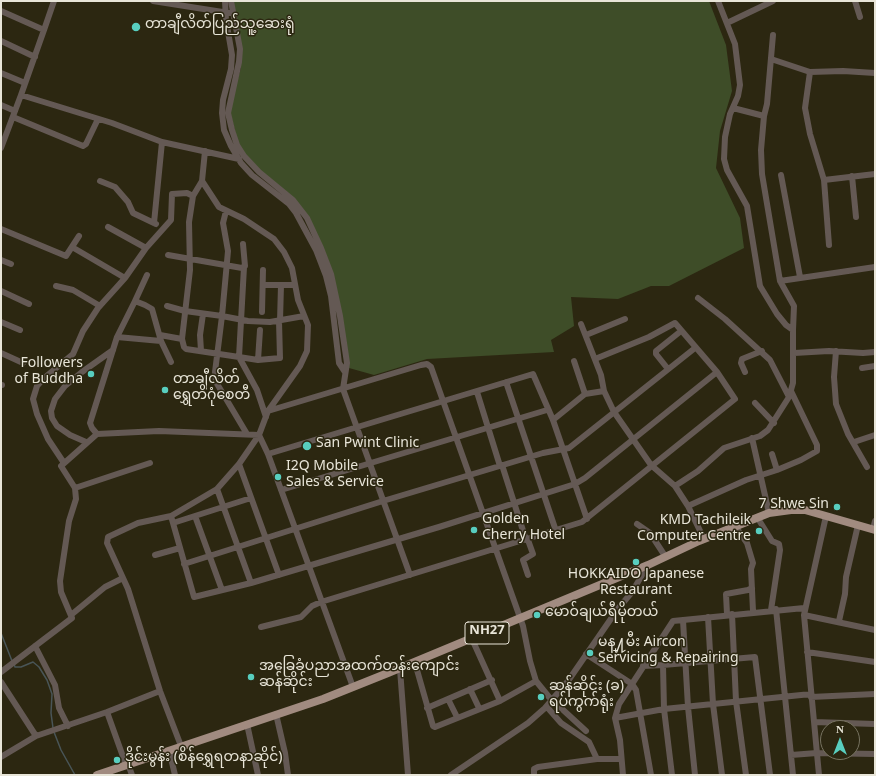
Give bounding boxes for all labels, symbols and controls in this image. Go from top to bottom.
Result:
place label: တာချီလိတ်ပြည်သူ့ဆေးရုံ [145,19,294,35]
marker: တာချီလိတ်ပြည်သူ့ဆေးရုံ [130,21,142,33]
place label: Followers of Buddha [15,358,83,390]
marker: Followers of Buddha [86,369,96,379]
place label: တာချီလိတ် ရွှေတိဂုံစေတီ [173,374,250,406]
marker: တာချီလိတ် ရွှေတိဂုံစေတီ [160,385,170,395]
place label: San Pwint Clinic [316,438,419,454]
marker: San Pwint Clinic [301,440,313,452]
place label: I2Q Mobile Sales & Service [286,461,384,494]
marker: I2Q Mobile Sales & Service [273,472,283,482]
place label: 7 Shwe Sin [759,499,829,515]
marker: 7 Shwe Sin [832,502,842,512]
place label: Golden Cherry Hotel [482,514,565,546]
place label: KMD Tachileik Computer Centre [637,515,751,548]
marker: Golden Cherry Hotel [469,525,479,535]
marker: KMD Tachileik Computer Centre [754,526,764,536]
marker: HOKKAIDO Japanese Restaurant [631,557,641,567]
place label: HOKKAIDO Japanese Restaurant [568,569,704,602]
place label: မောဝ်ချယ်ရီမိုတယ် [545,607,658,623]
marker: မောဝ်ချယ်ရီမိုတယ် [532,610,542,620]
road number: NH27 [465,622,509,644]
place label: မန္႔မီး Aircon Servicing & Repairing [598,637,739,670]
marker: မန္႔မီး Aircon Servicing & Repairing [585,648,595,658]
place label: အခြေခံပညာအထက်တန်းကျောင်း ဆန်ဆိုင်း [259,661,459,694]
marker: အခြေခံပညာအထက်တန်းကျောင်း ဆန်ဆိုင်း [246,672,256,682]
place label: ဆန်ဆိုင်း (ခ) ရပ်ကွက်ရုံး [549,681,624,714]
marker: ဆန်ဆိုင်း (ခ) ရပ်ကွက်ရုံး [536,692,546,702]
north arrow [820,720,860,760]
text: N [836,723,844,735]
place label: ဒိုင်းမွန်း (စိန်ရွှေရတနာဆိုင်) [125,752,283,768]
marker: ဒိုင်းမွန်း (စိန်ရွှေရတနာဆိုင်) [112,755,122,765]

